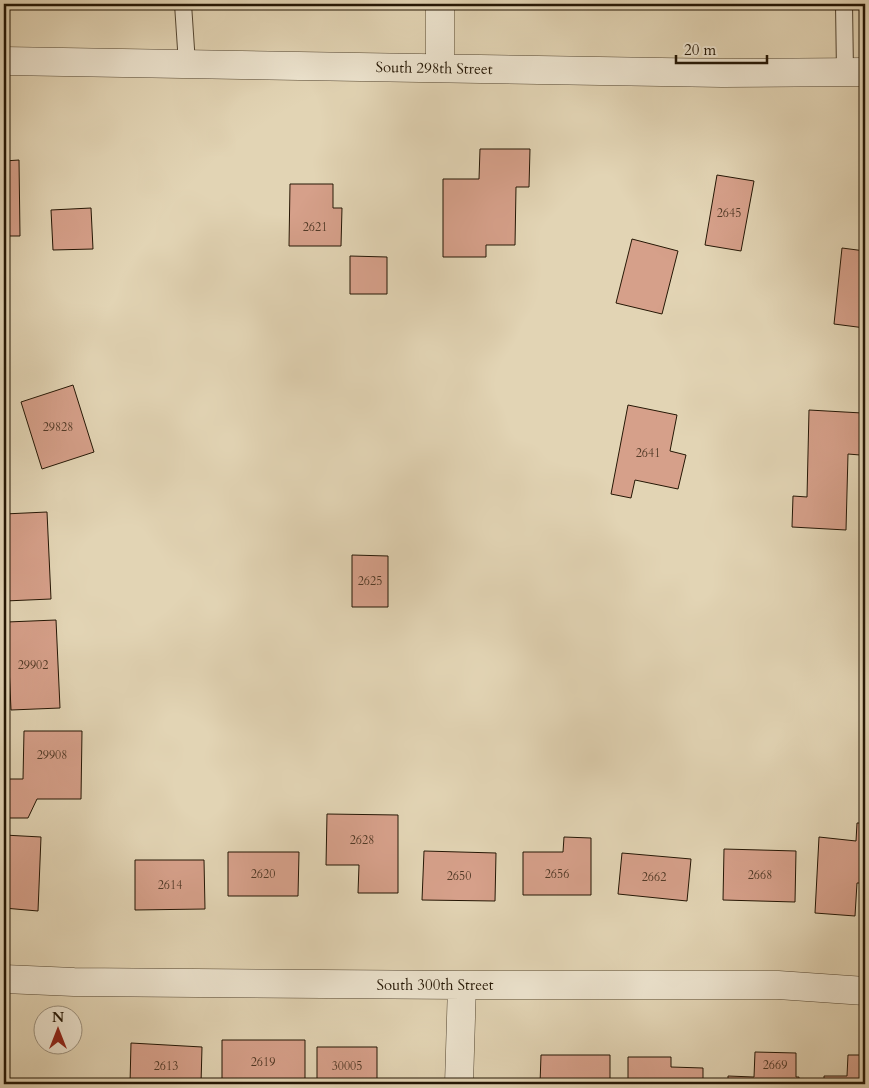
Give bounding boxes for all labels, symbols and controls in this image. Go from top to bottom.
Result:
scale bar [676,32,768,64]
text: 20 m [684,40,716,60]
street label: South 298th Street [375,57,493,79]
house number: 2645 [717,205,741,221]
house number: 2621 [303,219,327,235]
house number: 29828 [43,419,73,435]
house number: 2641 [636,445,660,461]
house number: 2625 [358,573,382,589]
house number: 29902 [18,657,48,673]
house number: 29908 [37,747,67,763]
house number: 2628 [350,832,374,848]
house number: 2620 [251,866,275,882]
house number: 2656 [545,866,569,882]
house number: 2668 [748,867,772,883]
house number: 2650 [447,868,471,884]
house number: 2662 [642,869,666,885]
house number: 2614 [158,877,182,893]
street label: South 300th Street [377,975,494,995]
north arrow [32,1006,82,1056]
text: N [52,1008,64,1027]
house number: 2619 [251,1054,275,1070]
house number: 2669 [763,1057,787,1073]
house number: 2613 [154,1058,178,1074]
house number: 30005 [332,1058,362,1074]

